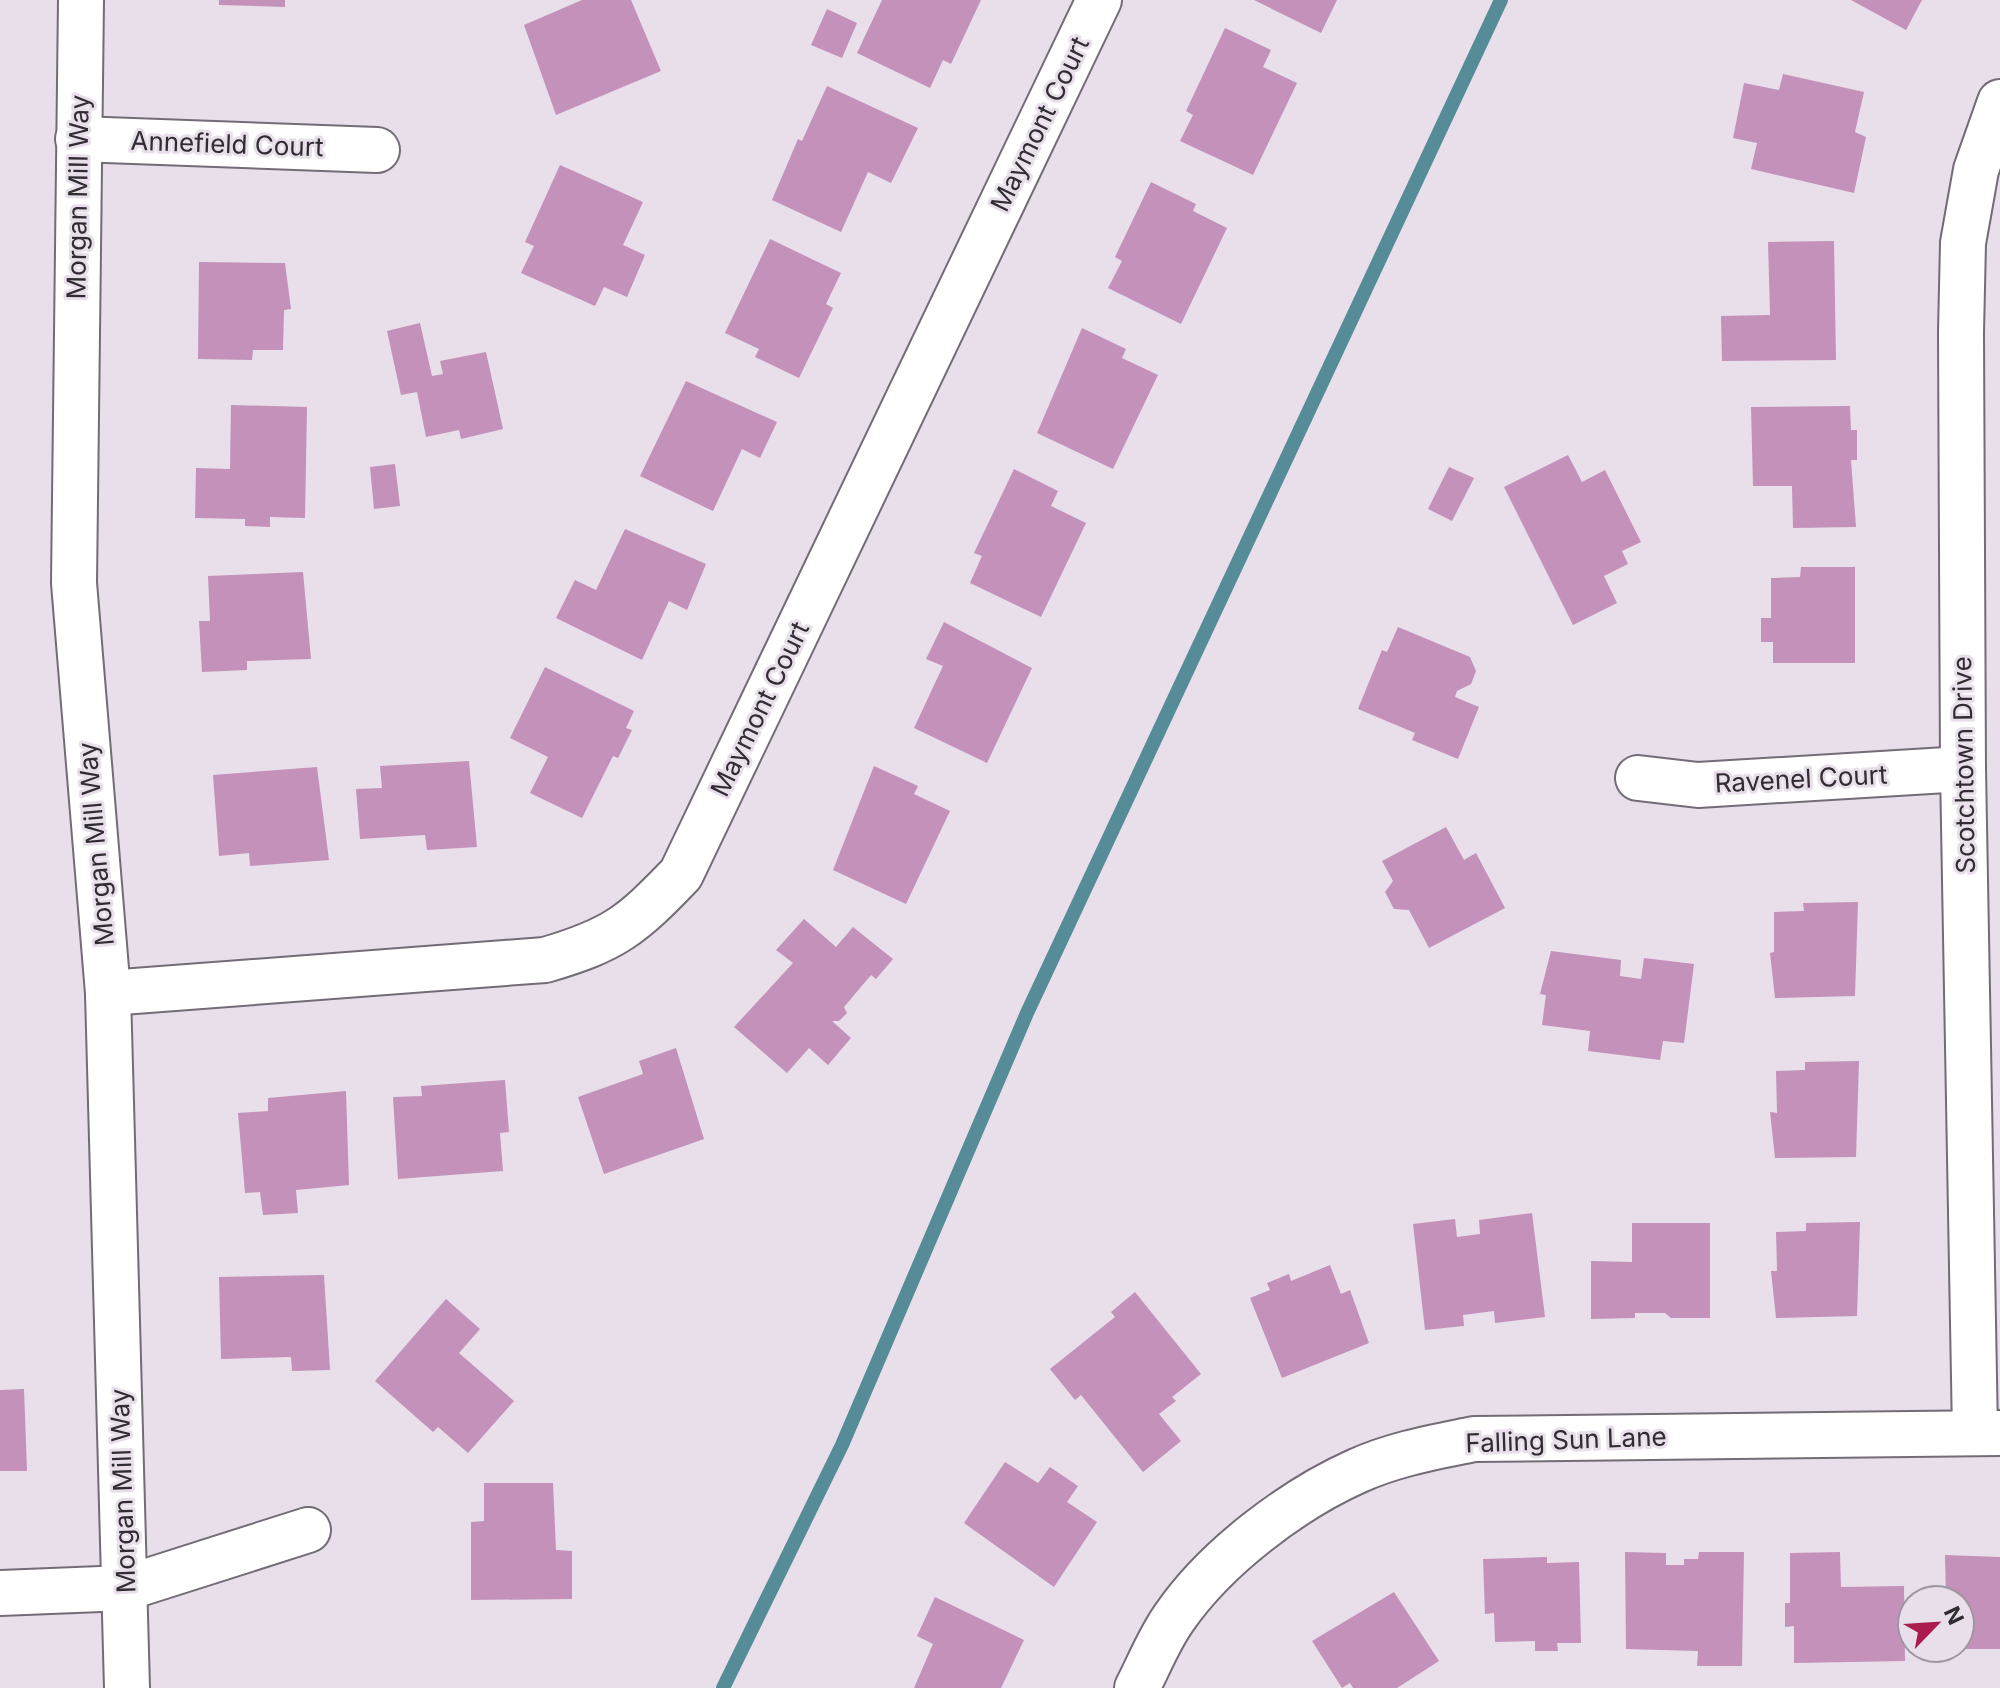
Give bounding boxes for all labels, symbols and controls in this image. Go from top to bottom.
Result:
street label: Maymont Court [984,31,1095,216]
street label: Morgan Mill Way [60,94,95,299]
street label: Annefield Court [130,125,324,162]
street label: Maymont Court [704,616,815,801]
street label: Scotchtown Drive [1946,656,1981,874]
street label: Morgan Mill Way [71,741,120,947]
street label: Ravenel Court [1714,758,1888,799]
street label: Morgan Mill Way [103,1388,142,1594]
street label: Falling Sun Lane [1465,1420,1667,1459]
north arrow [1896,1584,1976,1664]
text: N [1939,1602,1969,1629]

